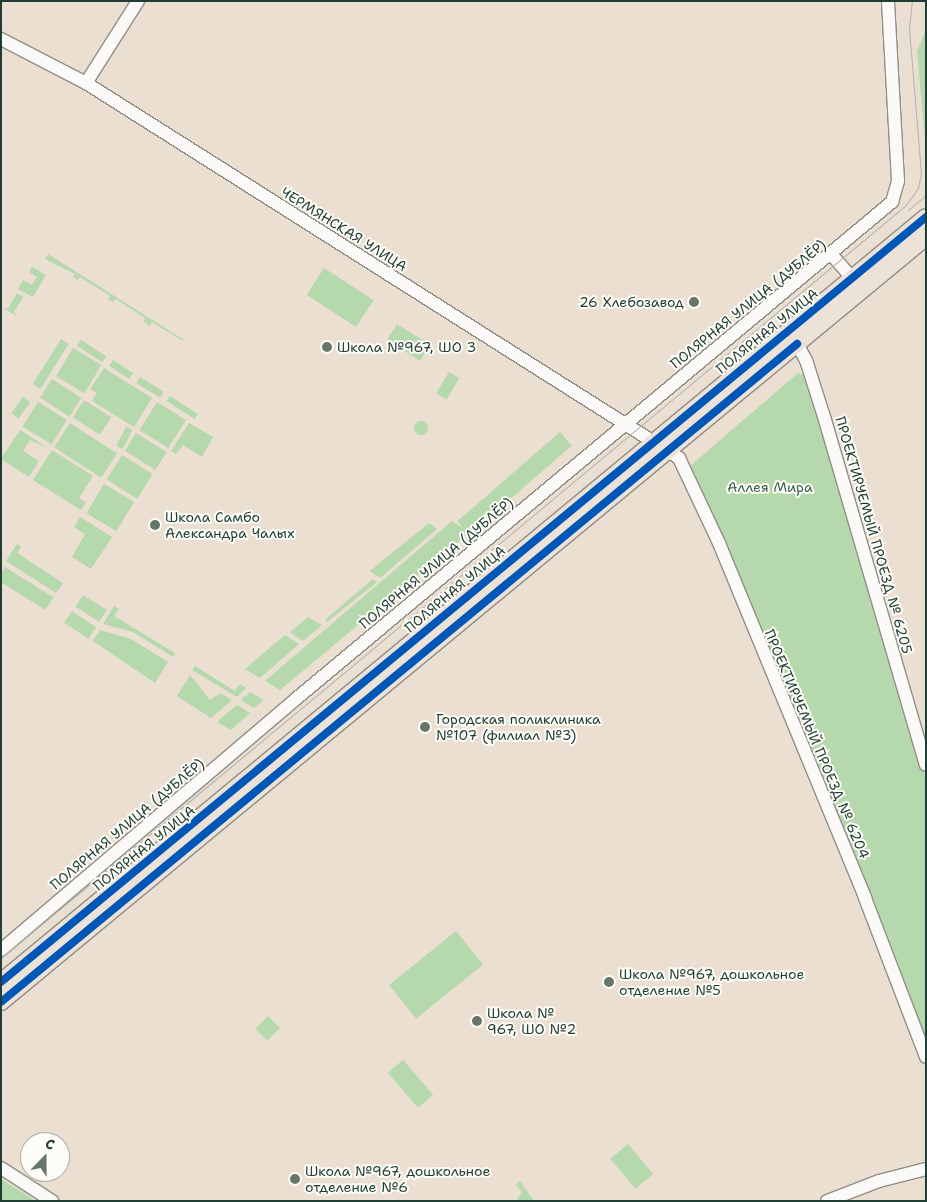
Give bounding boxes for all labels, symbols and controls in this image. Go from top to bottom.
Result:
street label: ЧЕРМЯНСКАЯ УЛИЦА [278,183,410,275]
street label: ПОЛЯРНАЯ УЛИЦА (ДУБЛЁР) [667,236,829,372]
street label: ПОЛЯРНАЯ УЛИЦА [713,285,821,377]
place label: 26 Хлебозавод [579,294,684,310]
marker: 26 Хлебозавод [688,296,700,308]
place label: Школа №967, ШО 3 [337,339,478,355]
marker: Школа №967, ШО 3 [321,341,333,353]
street label: ПРОЕКТИРУЕМЫЙ ПРОЕЗД № 6205 [832,414,916,656]
park label: Аллея Мира [727,479,813,495]
street label: ПОЛЯРНАЯ УЛИЦА (ДУБЛЁР) [356,494,516,632]
place label: Школа Самбо Александра Чалых [165,509,294,542]
marker: Школа Самбо Александра Чалых [149,519,161,531]
street label: ПОЛЯРНАЯ УЛИЦА [401,542,509,636]
street label: ПРОЕКТИРУЕМЫЙ ПРОЕЗД № 6204 [761,627,873,861]
place label: Городская поликлиника №107 (филиал №3) [436,711,601,744]
marker: Городская поликлиника №107 (филиал №3) [418,720,432,734]
street label: ПОЛЯРНАЯ УЛИЦА (ДУБЛЁР) [47,755,207,893]
street label: ПОЛЯРНАЯ УЛИЦА [90,802,198,894]
place label: Школа №967, дошкольное отделение №5 [619,966,806,999]
marker: Школа №967, дошкольное отделение №5 [603,976,615,988]
place label: Школа № 967, ШО №2 [487,1005,576,1038]
marker: Школа № 967, ШО №2 [471,1015,483,1027]
north arrow [20,1132,70,1182]
text: С [43,1134,58,1154]
place label: Школа №967, дошкольное отделение №6 [305,1163,492,1196]
marker: Школа №967, дошкольное отделение №6 [289,1173,301,1185]

